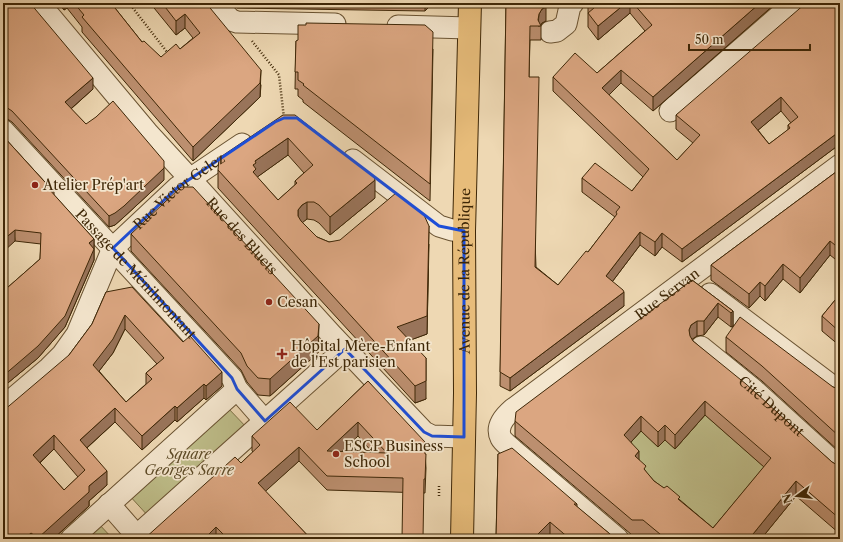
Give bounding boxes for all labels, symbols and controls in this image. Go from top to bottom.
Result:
scale bar [689,26,810,52]
text: 50 m [695,32,724,47]
street label: Rue Victor Gelez [129,149,228,233]
place label: Atelier Prép'art [42,176,144,194]
marker: Atelier Prép'art [30,180,40,190]
street label: Avenue de la République [455,188,474,355]
street label: Rue des Bluets [202,194,282,278]
street label: Passage de Ménilmontant [72,205,200,343]
street label: Rue Servan [631,264,703,324]
place label: Cesan [277,293,318,311]
marker: Cesan [264,297,274,307]
place label: Hôpital Mère-Enfant de l'Est parisien [291,337,430,371]
marker: Hôpital Mère-Enfant de l'Est parisien [276,348,288,360]
street label: Cité Dupont [735,372,808,440]
place label: ESCP Business School [344,437,443,471]
park label: Square Georges Sarre [144,445,235,479]
marker: ESCP Business School [331,449,341,459]
north arrow [777,476,817,516]
text: N [779,492,795,505]

